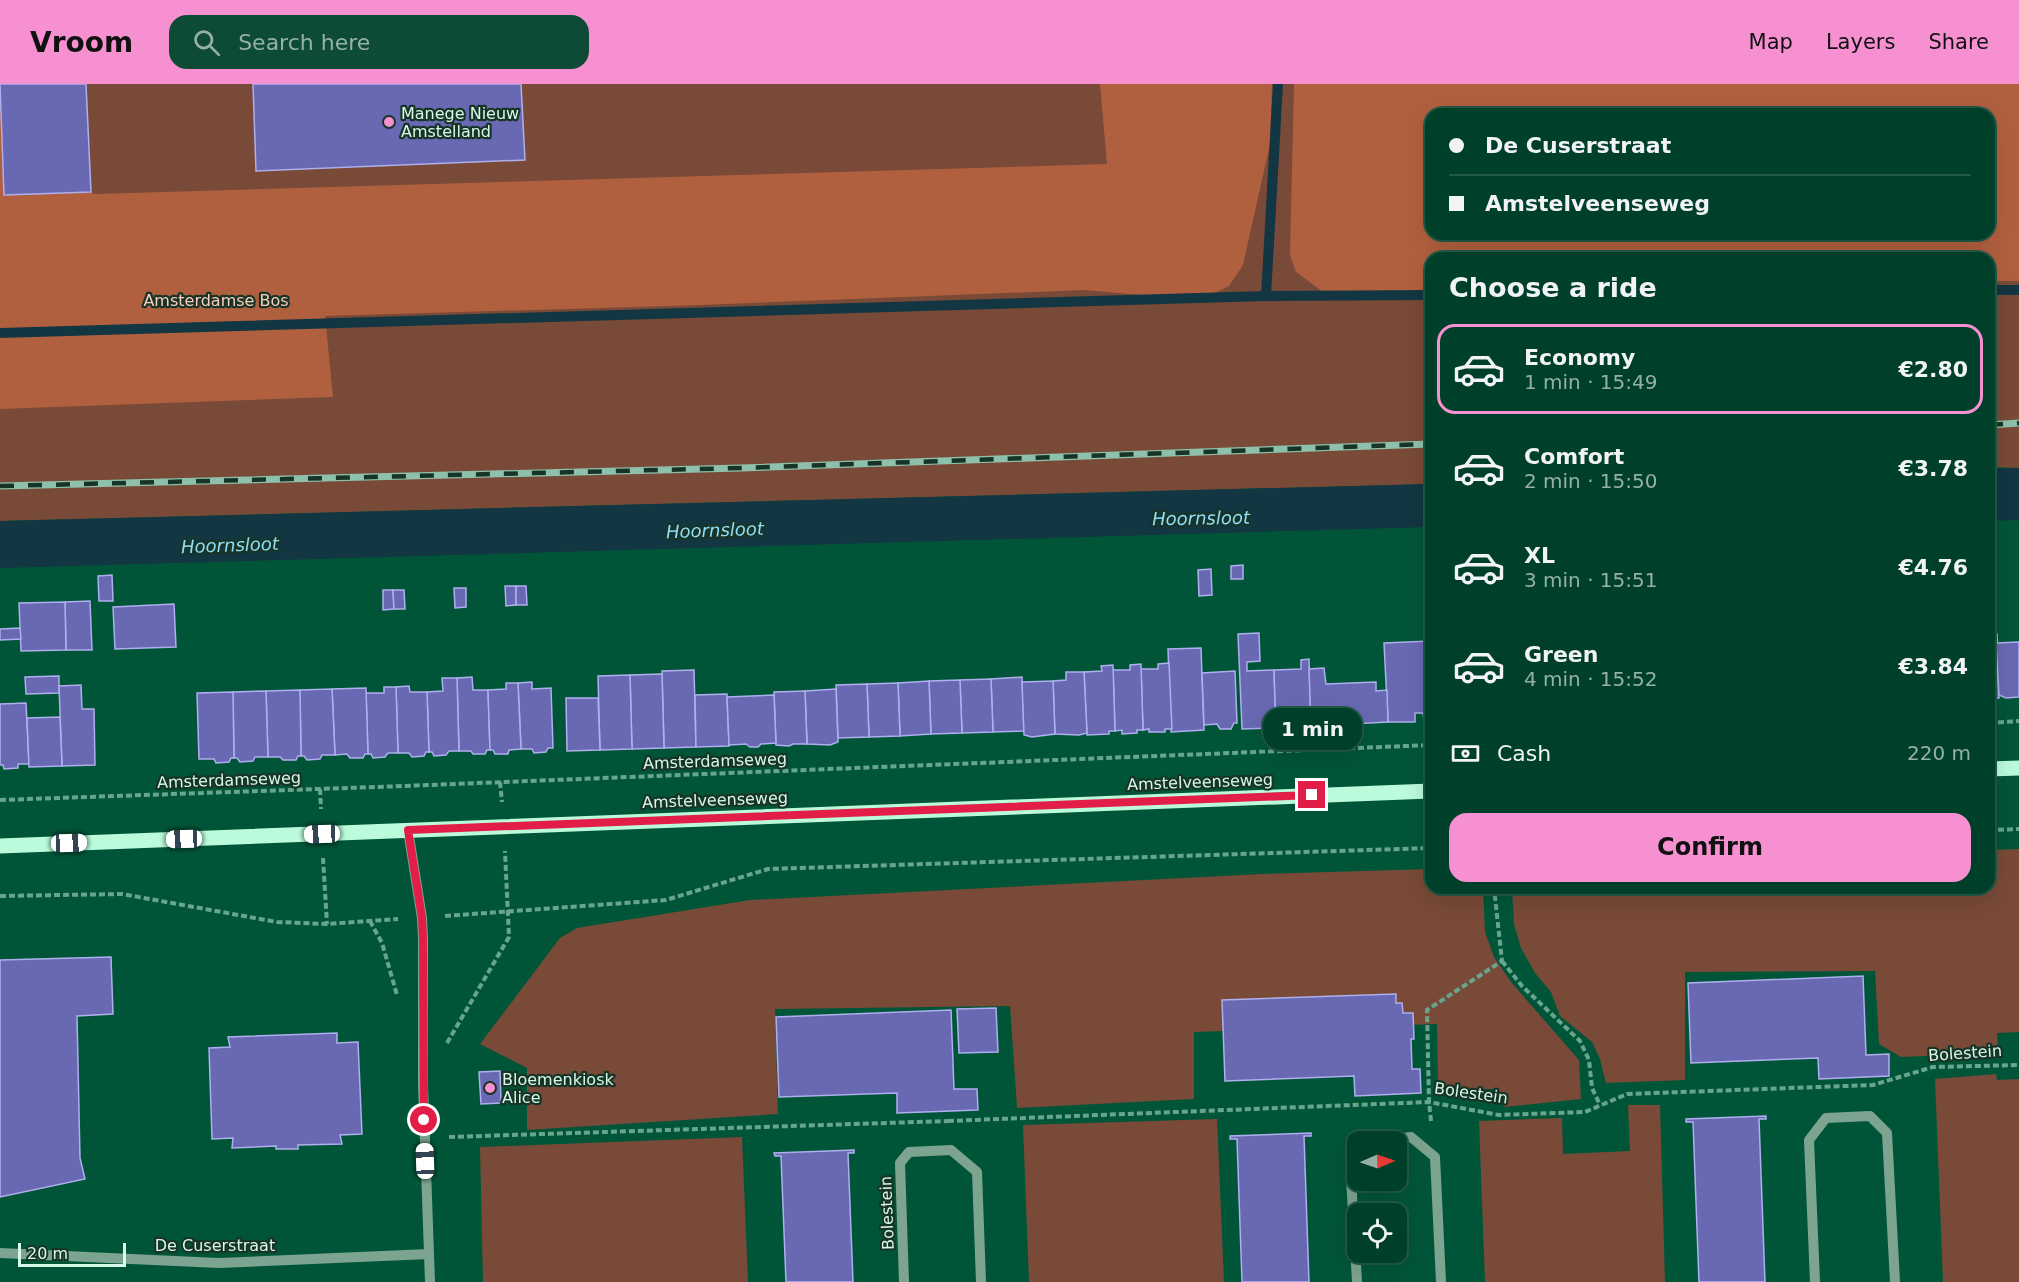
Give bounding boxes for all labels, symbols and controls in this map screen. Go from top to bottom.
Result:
search box [169,15,589,69]
text: Vroom [30,26,133,59]
icon: search [190,26,223,59]
text: Search here [238,30,370,55]
text: Map [1749,30,1793,54]
text: Layers [1826,30,1895,54]
text: Share [1928,30,1989,54]
place label: Manege Nieuw Amstelland [401,104,519,141]
marker: Manege Nieuw Amstelland [382,115,396,129]
text: De Cuserstraat [1485,133,1671,158]
text: Amstelveenseweg [1485,191,1710,216]
text: Choose a ride [1449,272,1657,303]
park label: Amsterdamse Bos [143,291,289,310]
icon: car [1452,342,1506,396]
text: Economy [1524,345,1635,370]
text: €2.80 [1898,357,1968,382]
text: 1 min · 15:49 [1524,370,1658,394]
icon: car [1452,441,1506,495]
text: Comfort [1524,444,1624,469]
text: €3.78 [1898,456,1968,481]
text: 2 min · 15:50 [1524,469,1658,493]
water label: Hoornsloot [1152,507,1251,529]
water label: Hoornsloot [666,518,765,542]
water label: Hoornsloot [181,533,280,557]
icon: car [1452,540,1506,594]
text: XL [1524,543,1555,568]
text: €4.76 [1898,555,1968,580]
text: 3 min · 15:51 [1524,568,1658,592]
icon: car [1452,639,1506,693]
text: Green [1524,642,1598,667]
text: €3.84 [1898,654,1968,679]
text: 4 min · 15:52 [1524,667,1658,691]
callout: 1 min [1262,708,1362,750]
text: 1 min [1281,717,1344,741]
icon: cash [1449,737,1482,770]
text: Cash [1497,741,1551,766]
text: 220 m [1907,741,1971,765]
street label: Amsterdamseweg [643,749,787,773]
street label: Amsterdamseweg [157,768,301,792]
street label: Amstelveenseweg [1127,770,1273,794]
route end [1298,781,1325,808]
street label: Amstelveenseweg [642,788,788,812]
button: Confirm [1449,813,1971,882]
car [304,824,340,844]
car [166,829,202,849]
car [51,833,87,853]
street label: Bolestein [1927,1041,2003,1065]
place label: Bloemenkiosk Alice [502,1070,614,1107]
street label: Bolestein [1433,1078,1509,1108]
marker: Bloemenkiosk Alice [483,1081,497,1095]
route start [410,1106,437,1133]
north arrow [1347,1131,1407,1191]
map controls [1347,1131,1407,1263]
car [415,1143,435,1179]
street label: Bolestein [876,1176,898,1250]
button: locate [1347,1203,1407,1263]
street label: De Cuserstraat [155,1236,275,1255]
scale bar [18,1240,126,1268]
text: 20 m [27,1244,68,1263]

